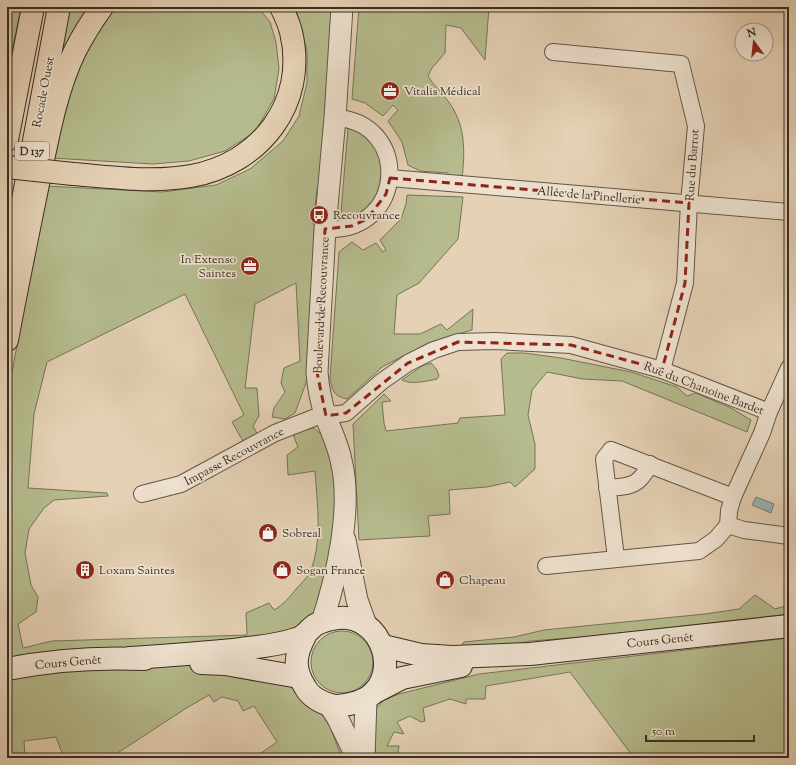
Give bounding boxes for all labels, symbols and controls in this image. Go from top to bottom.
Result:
north arrow [734,22,774,62]
text: N [744,24,758,42]
street label: Rocade Ouest [28,55,60,129]
office icon: Vitalis Médical [379,80,401,102]
place label: Vitalis Médical [404,83,482,101]
street label: Rue du Barrot [682,129,704,202]
road number: D 137 [15,142,49,160]
street label: Allée de la Pinellerie [536,182,642,210]
bus stop icon: Recouvrance [308,204,330,226]
place label: Recouvrance [333,207,400,225]
street label: Boulevard de Recouvrance [309,236,335,374]
place label: In Extenso Saintes [181,251,236,283]
office icon: In Extenso Saintes [239,255,261,277]
street label: Rue du Chanoine Bardet [641,358,766,420]
street label: Impasse Recouvrance [181,423,288,491]
shop icon: Sobreal [257,522,279,544]
place label: Sobreal [282,525,322,543]
building icon: Loxam Saintes [74,559,96,581]
shop icon: Sogan France [271,559,293,581]
place label: Loxam Saintes [99,562,175,580]
place label: Sogan France [296,562,366,580]
shop icon: Chapeau [434,569,456,591]
place label: Chapeau [459,572,506,590]
street label: Cours Genêt [626,629,694,653]
street label: Cours Genêt [34,651,102,675]
scale bar [646,717,754,743]
text: 50 m [651,723,675,741]

